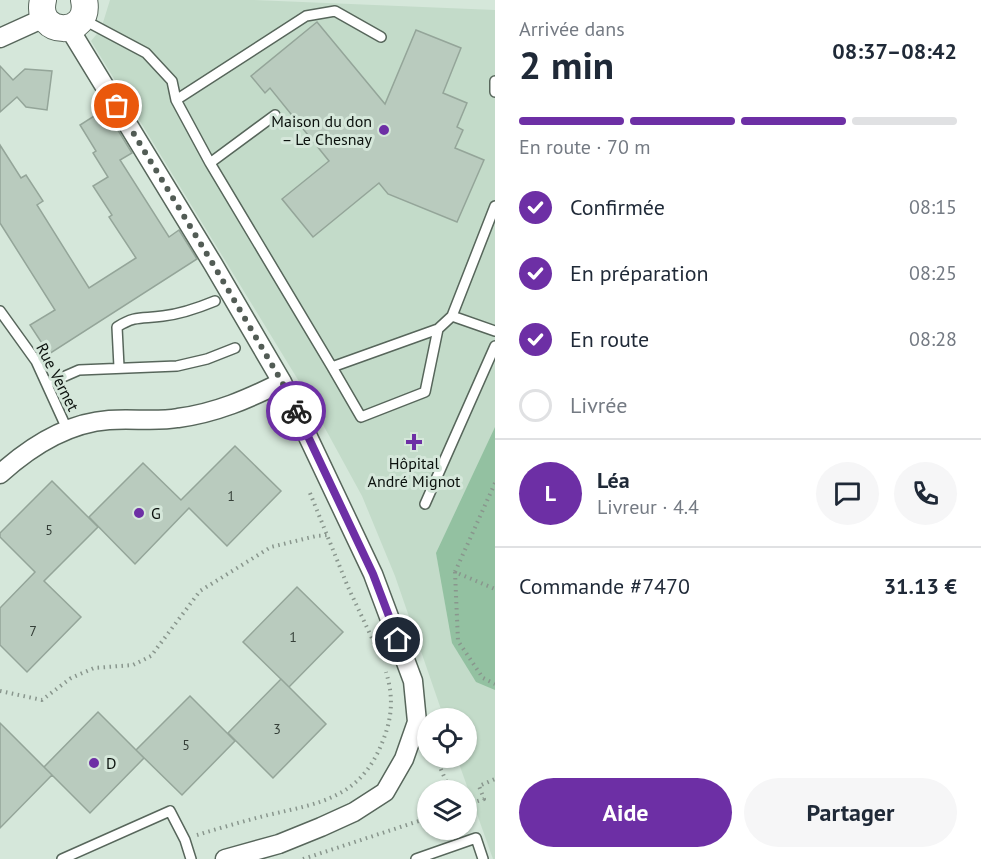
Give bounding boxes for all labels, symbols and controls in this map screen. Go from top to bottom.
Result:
text: Arrivée dans [519,16,625,42]
text: 08:37–08:42 [832,37,957,65]
text: 2 min [519,39,614,90]
pin [91,80,142,131]
icon: bag [100,89,133,122]
place label: Maison du don – Le Chesnay [271,111,373,149]
marker: Maison du don – Le Chesnay [377,123,391,137]
text: En route · 70 m [519,134,650,160]
icon: check [519,191,552,224]
text: Confirmée [570,193,665,221]
text: 08:15 [909,194,957,220]
icon: check [519,257,552,290]
text: En préparation [570,259,709,287]
text: 08:25 [909,260,957,286]
icon: check [519,323,552,356]
text: En route [570,325,649,353]
text: 08:28 [909,326,957,352]
street label: Rue Vernet [32,340,84,415]
courier [266,381,326,441]
text: Livrée [570,391,627,419]
icon: bike [280,395,313,428]
marker: Hôpital André Mignot [405,433,423,451]
place label: Hôpital André Mignot [368,453,461,491]
button: chat [816,462,879,525]
button: phone [894,462,957,525]
text: Léa [597,466,630,494]
text: L [545,479,556,507]
house number: 1 [227,487,235,505]
text: Livreur · 4.4 [597,494,699,520]
place label: G [151,503,161,523]
marker: G [132,506,146,520]
house number: 5 [45,521,53,539]
text: Commande #7470 [519,572,690,600]
text: 31.13 € [884,572,957,600]
pin [372,614,423,665]
house number: 7 [29,622,37,640]
icon: home [381,623,414,656]
house number: 1 [289,628,297,646]
map controls [417,708,477,840]
button: locate [417,708,477,768]
house number: 3 [273,720,281,738]
house number: 5 [182,736,190,754]
place label: D [106,753,116,773]
marker: D [87,756,101,770]
button: Aide [519,778,732,847]
button: Partager [744,778,957,847]
button: layers [417,780,477,840]

